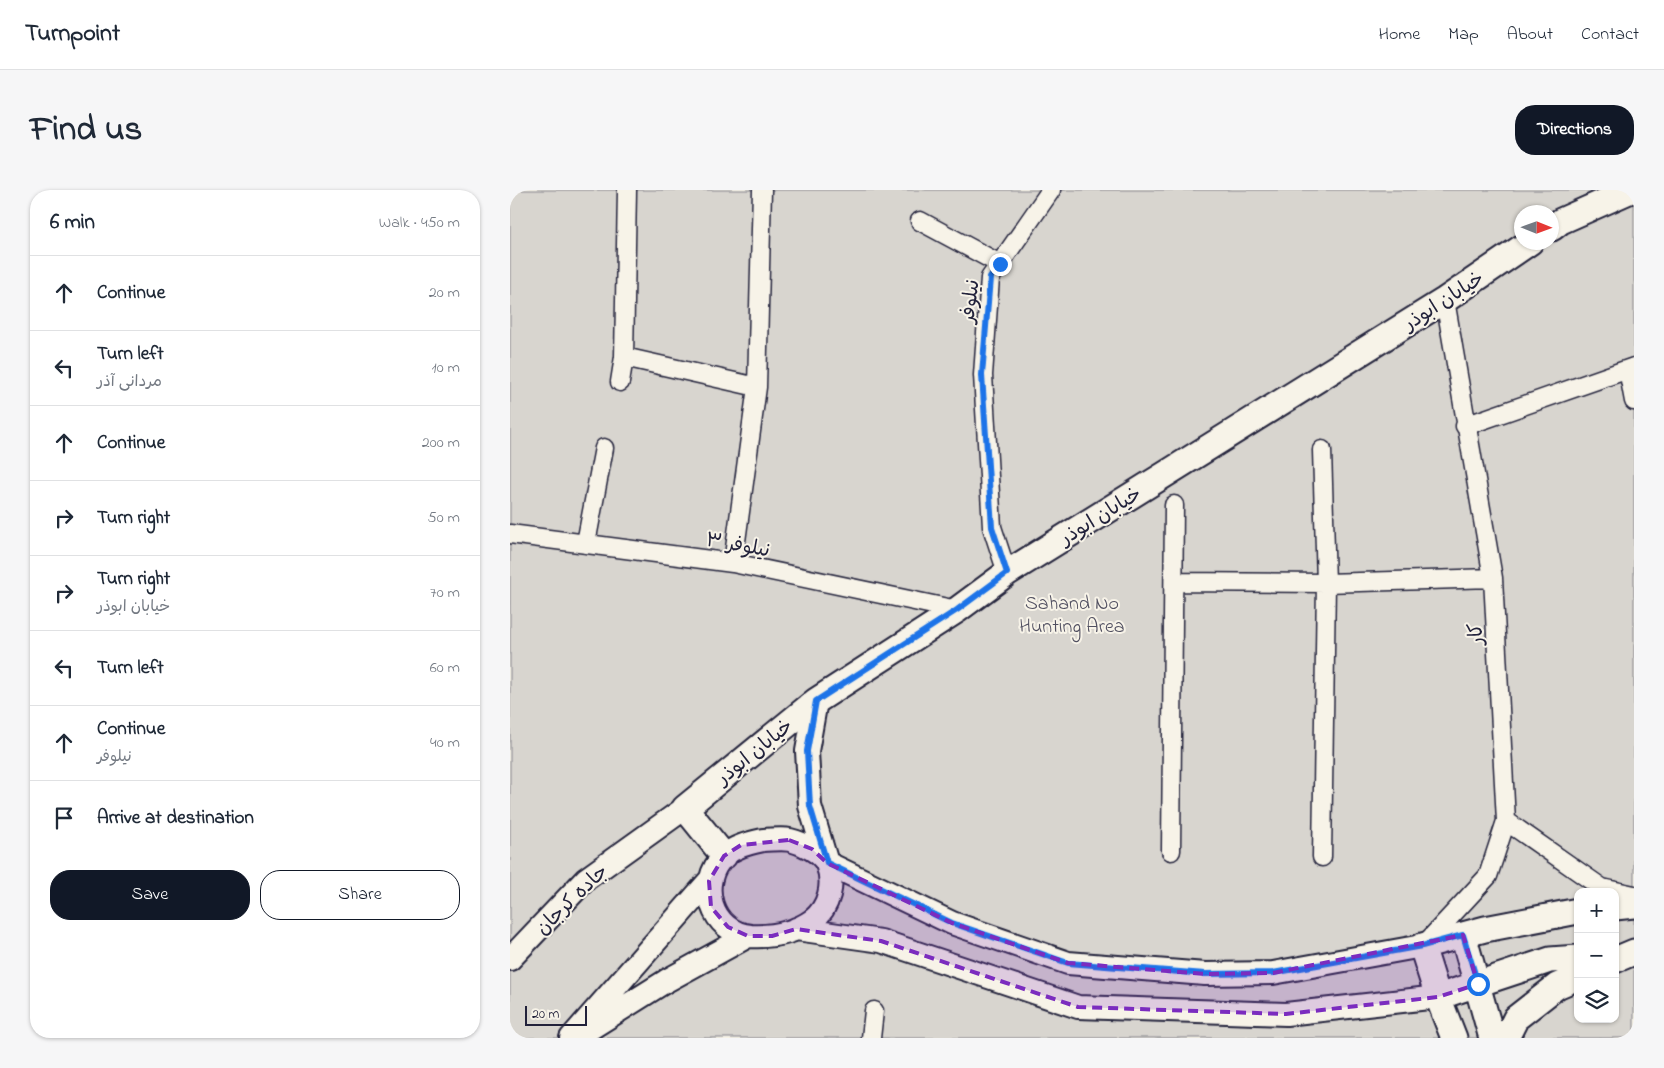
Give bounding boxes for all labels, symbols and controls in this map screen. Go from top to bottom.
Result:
text: Turnpoint [25,17,120,52]
text: Home [1379,22,1420,48]
text: Map [1448,22,1479,48]
text: About [1507,22,1553,48]
text: Contact [1581,22,1639,48]
text: Find us [30,105,142,156]
button: Directions [1515,105,1634,155]
north arrow [1514,205,1559,250]
text: 6 min [50,208,95,238]
text: Walk · 450 m [379,211,460,235]
route end [989,253,1012,276]
street label: خیابان ابوذر [1396,265,1491,340]
street label: نیلوفر [954,278,989,327]
icon: ahead [50,279,78,307]
text: Continue [97,280,165,307]
text: 20 m [429,281,460,305]
text: Turn left [97,341,164,368]
icon: left [50,354,78,382]
text: 10 m [432,356,460,380]
text: مردانی آذر [97,370,162,394]
icon: ahead [50,429,78,457]
text: Continue [97,430,165,457]
text: 200 m [422,431,460,455]
street label: خیابان ابوذر [1053,481,1148,555]
icon: right [50,504,78,532]
text: Turn right [97,505,170,532]
text: 50 m [428,506,460,530]
street label: نیلوفر ۳ [703,527,772,566]
text: Turn right [97,566,170,593]
icon: right [50,579,78,607]
text: 70 m [430,581,460,605]
park label: Sahand No Hunting Area [1019,590,1125,643]
text: خیابان ابوذر [97,595,170,619]
street label: کار [1462,622,1493,647]
icon: left [50,654,78,682]
text: Turn left [97,655,164,682]
text: 60 m [430,656,460,680]
street label: خیابان ابوذر [709,713,800,794]
text: Continue [97,716,165,743]
icon: ahead [50,729,78,757]
text: 40 m [430,731,460,755]
text: نیلوفر [97,745,132,769]
icon: arrive [50,804,78,832]
text: Arrive at destination [97,805,254,832]
street label: جاده کرجان [530,859,616,943]
button: Save [50,870,250,920]
button: Share [260,870,460,920]
map controls [1574,888,1619,1023]
button: + [1574,888,1619,933]
button: − [1574,933,1619,978]
route start [1467,973,1490,996]
button: layers [1574,978,1619,1023]
scale bar [525,1003,588,1026]
text: 20 m [532,1004,559,1025]

